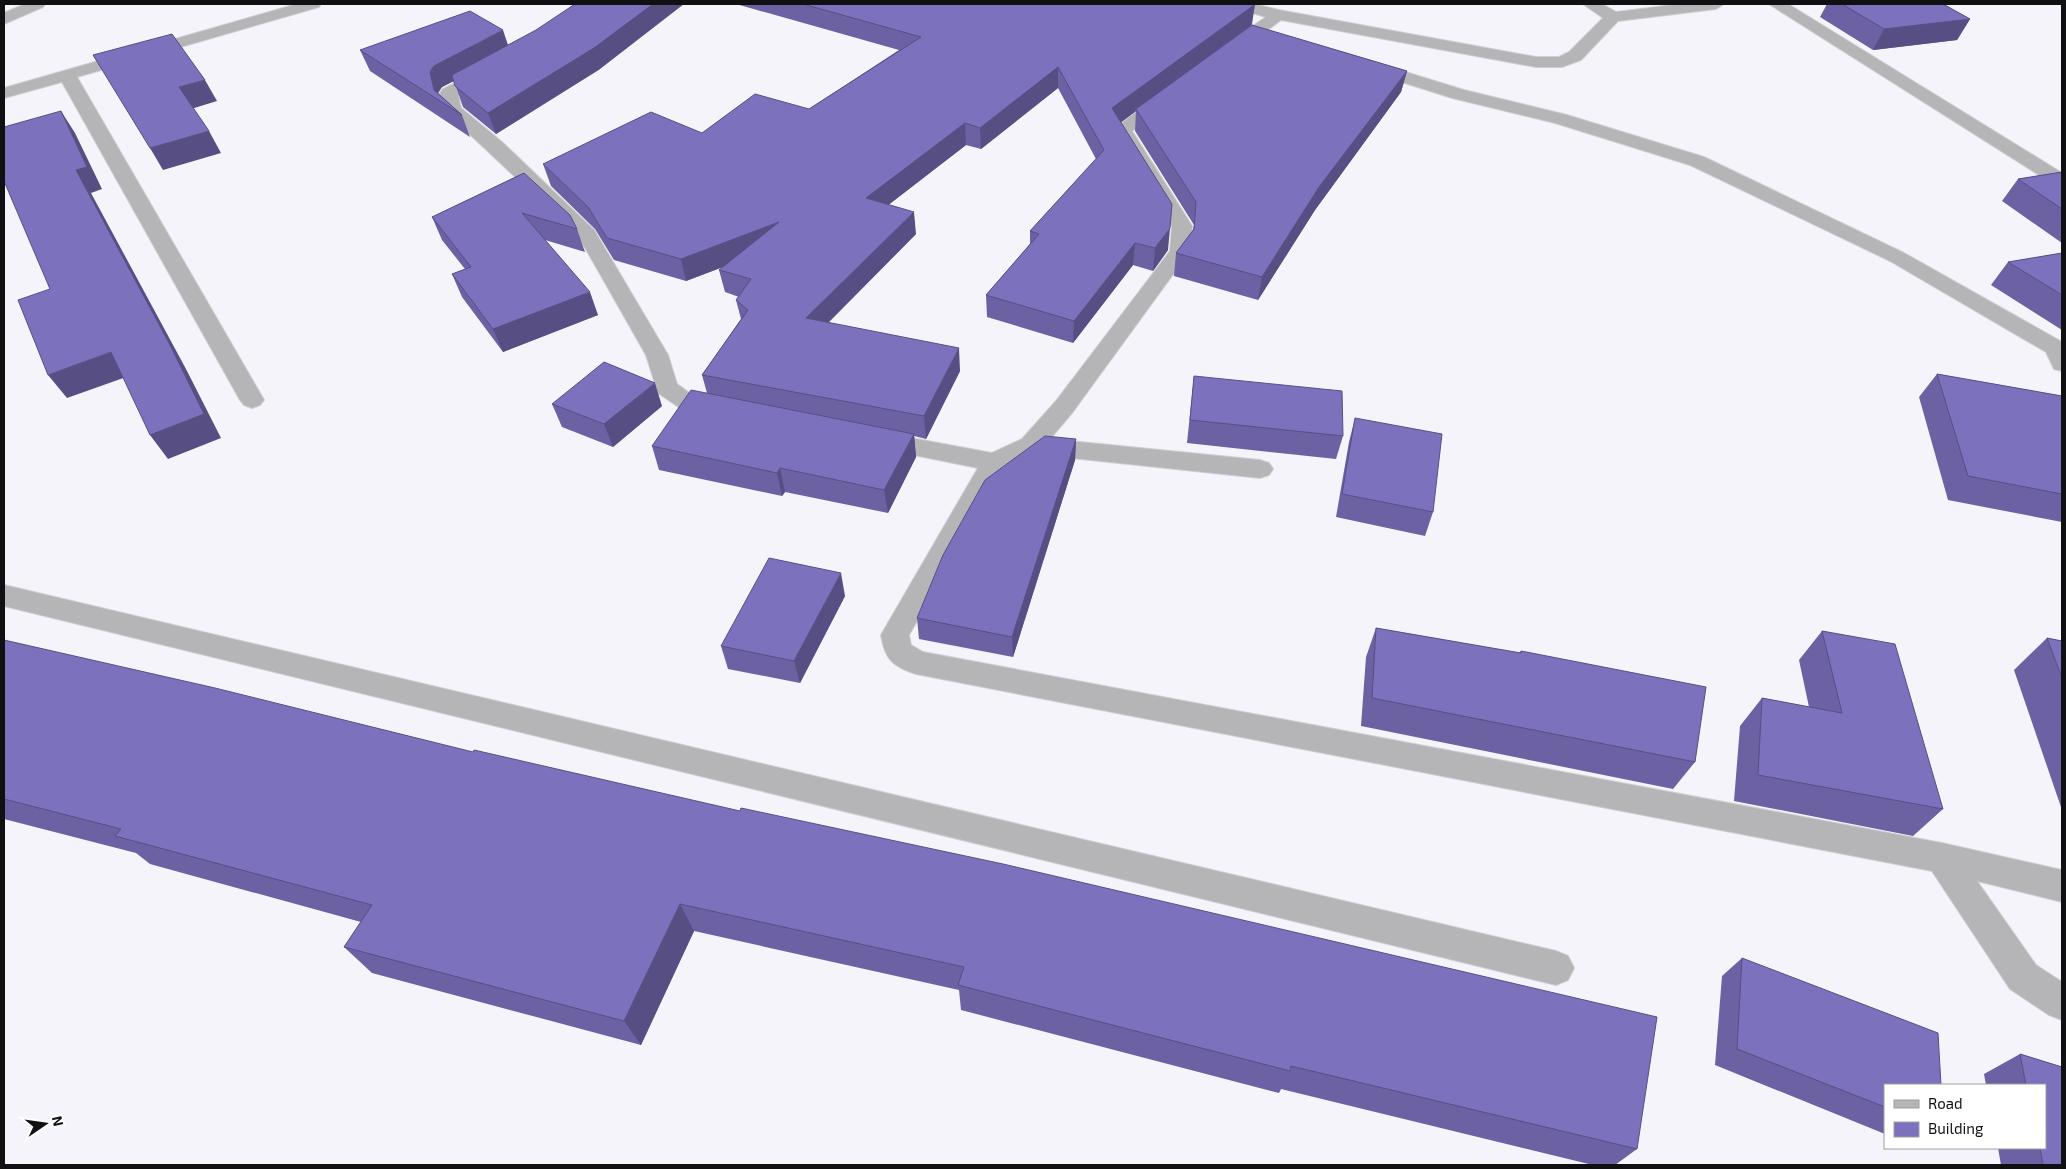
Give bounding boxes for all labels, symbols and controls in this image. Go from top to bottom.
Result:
legend [1884,1084,2046,1149]
text: Road [1928,1094,1963,1112]
north arrow [20,1099,70,1149]
text: N [49,1114,68,1128]
text: Building [1928,1119,1984,1137]

